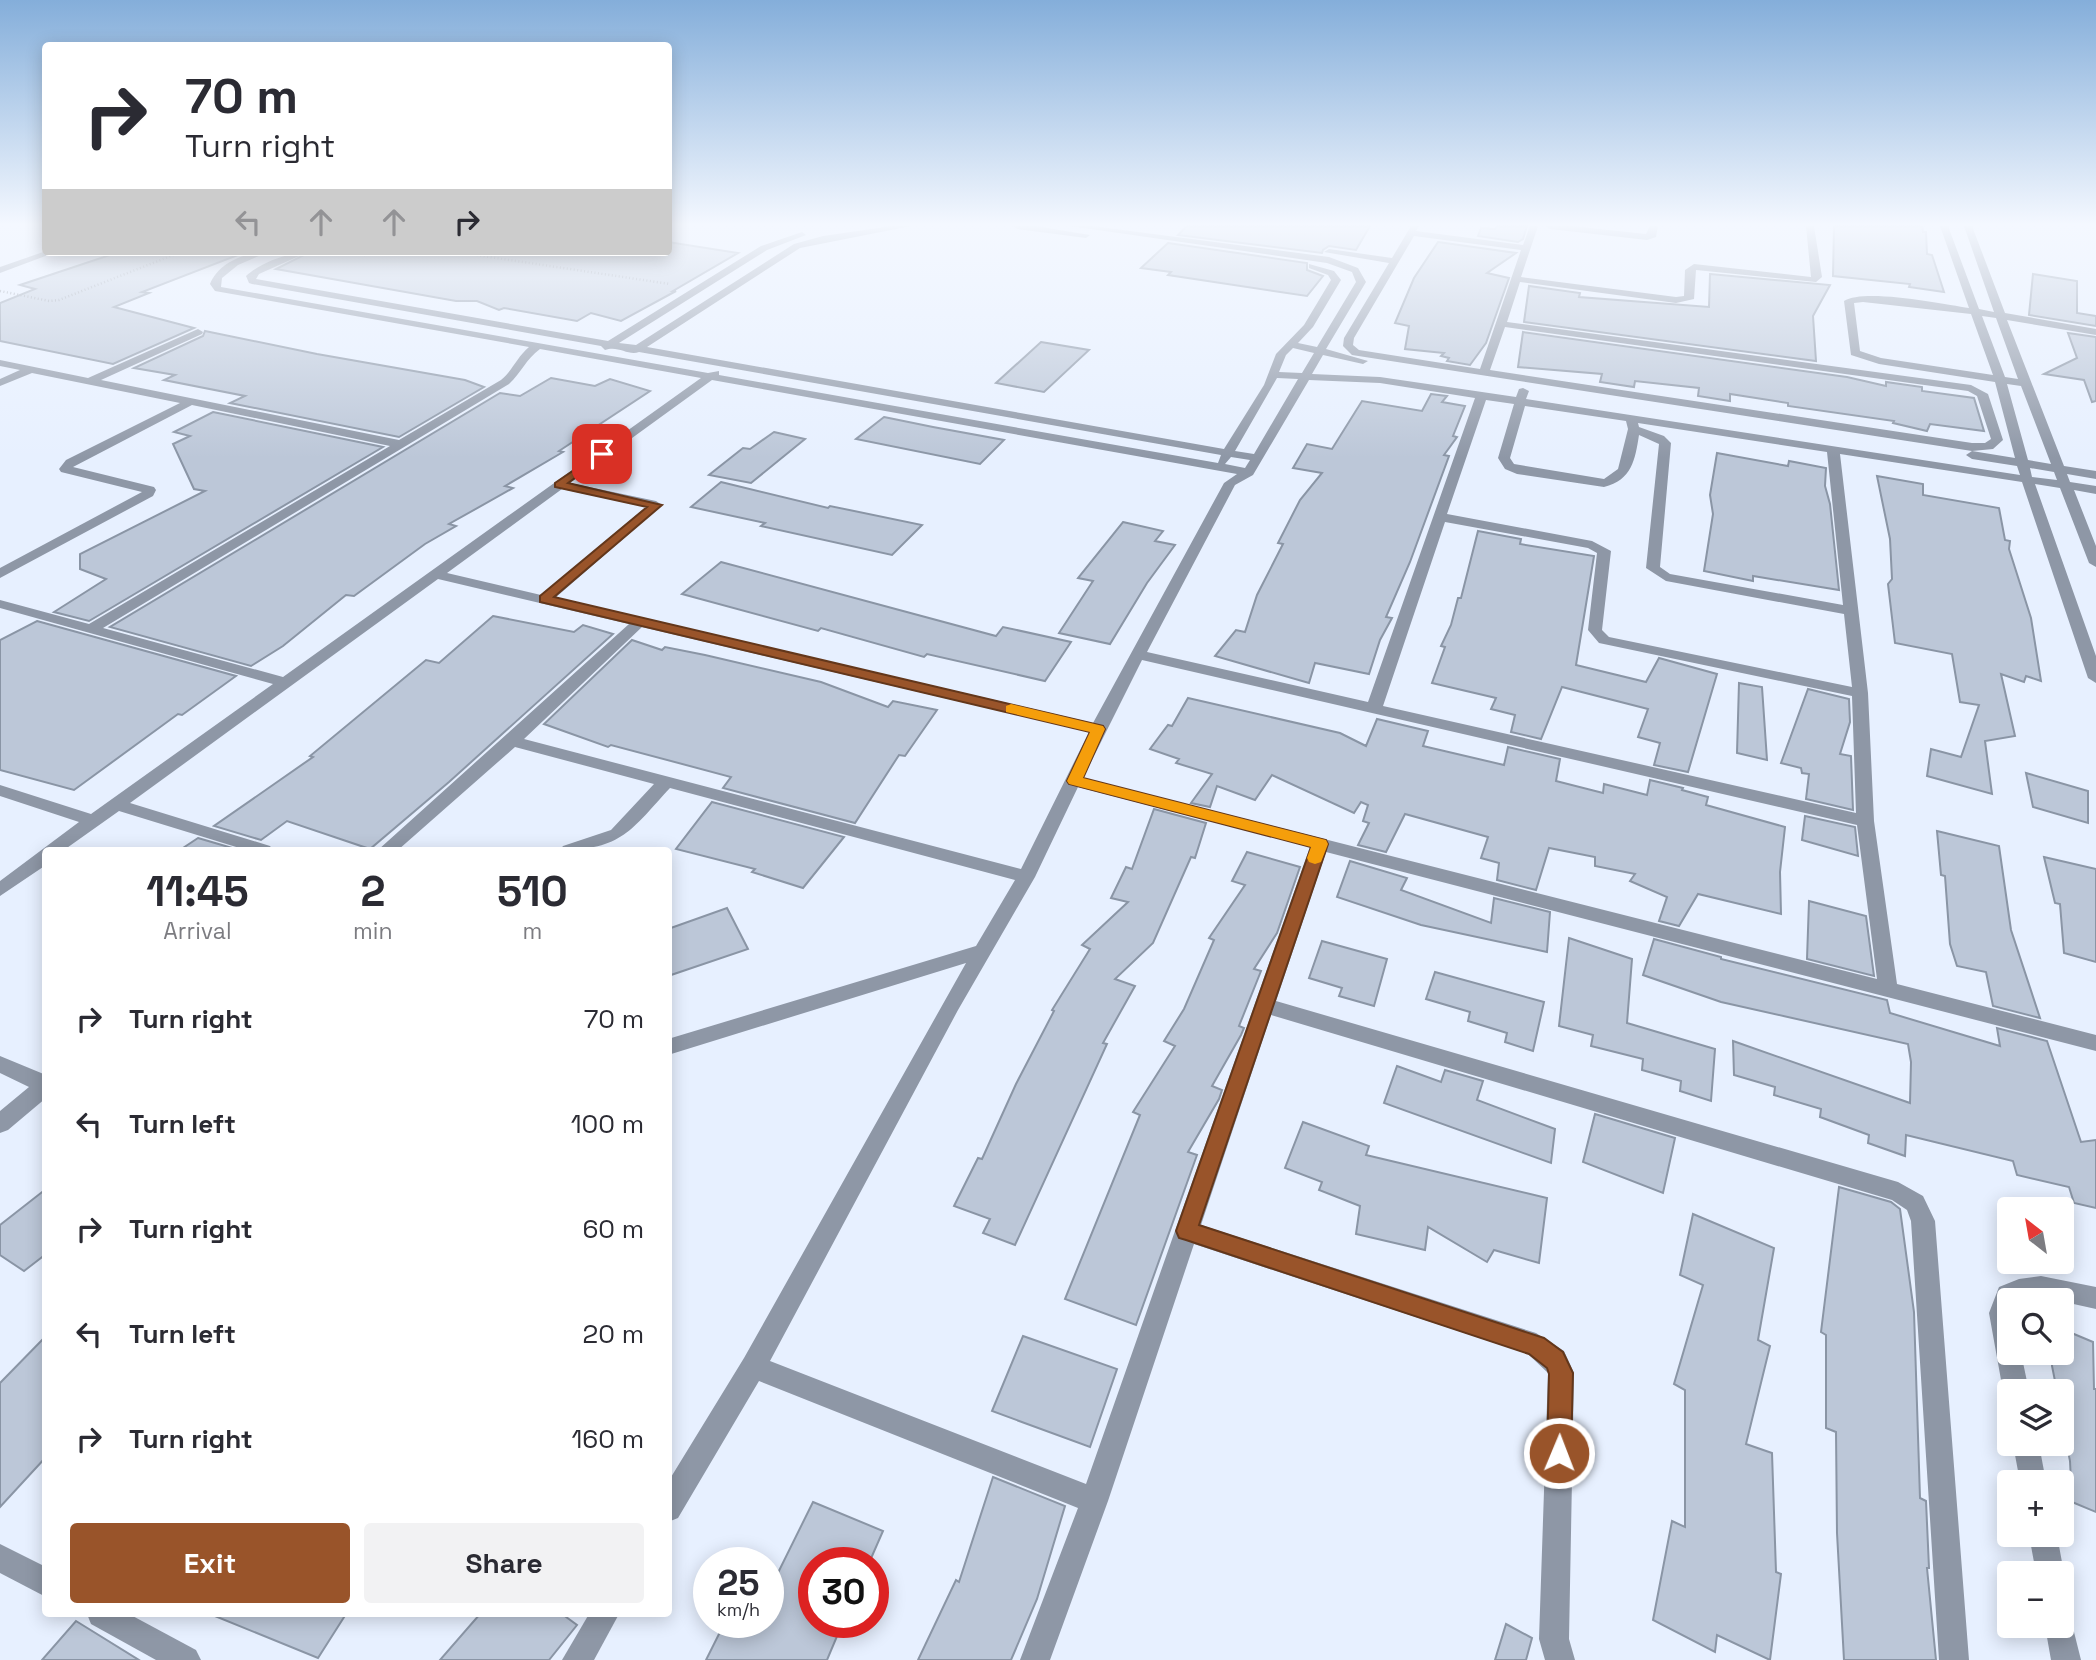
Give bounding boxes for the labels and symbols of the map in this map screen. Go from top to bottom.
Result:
pin [572,424,632,484]
north arrow [1997,1197,2074,1274]
position arrow [1522,1416,1596,1490]
speed limit sign: 30 [798,1547,889,1638]

